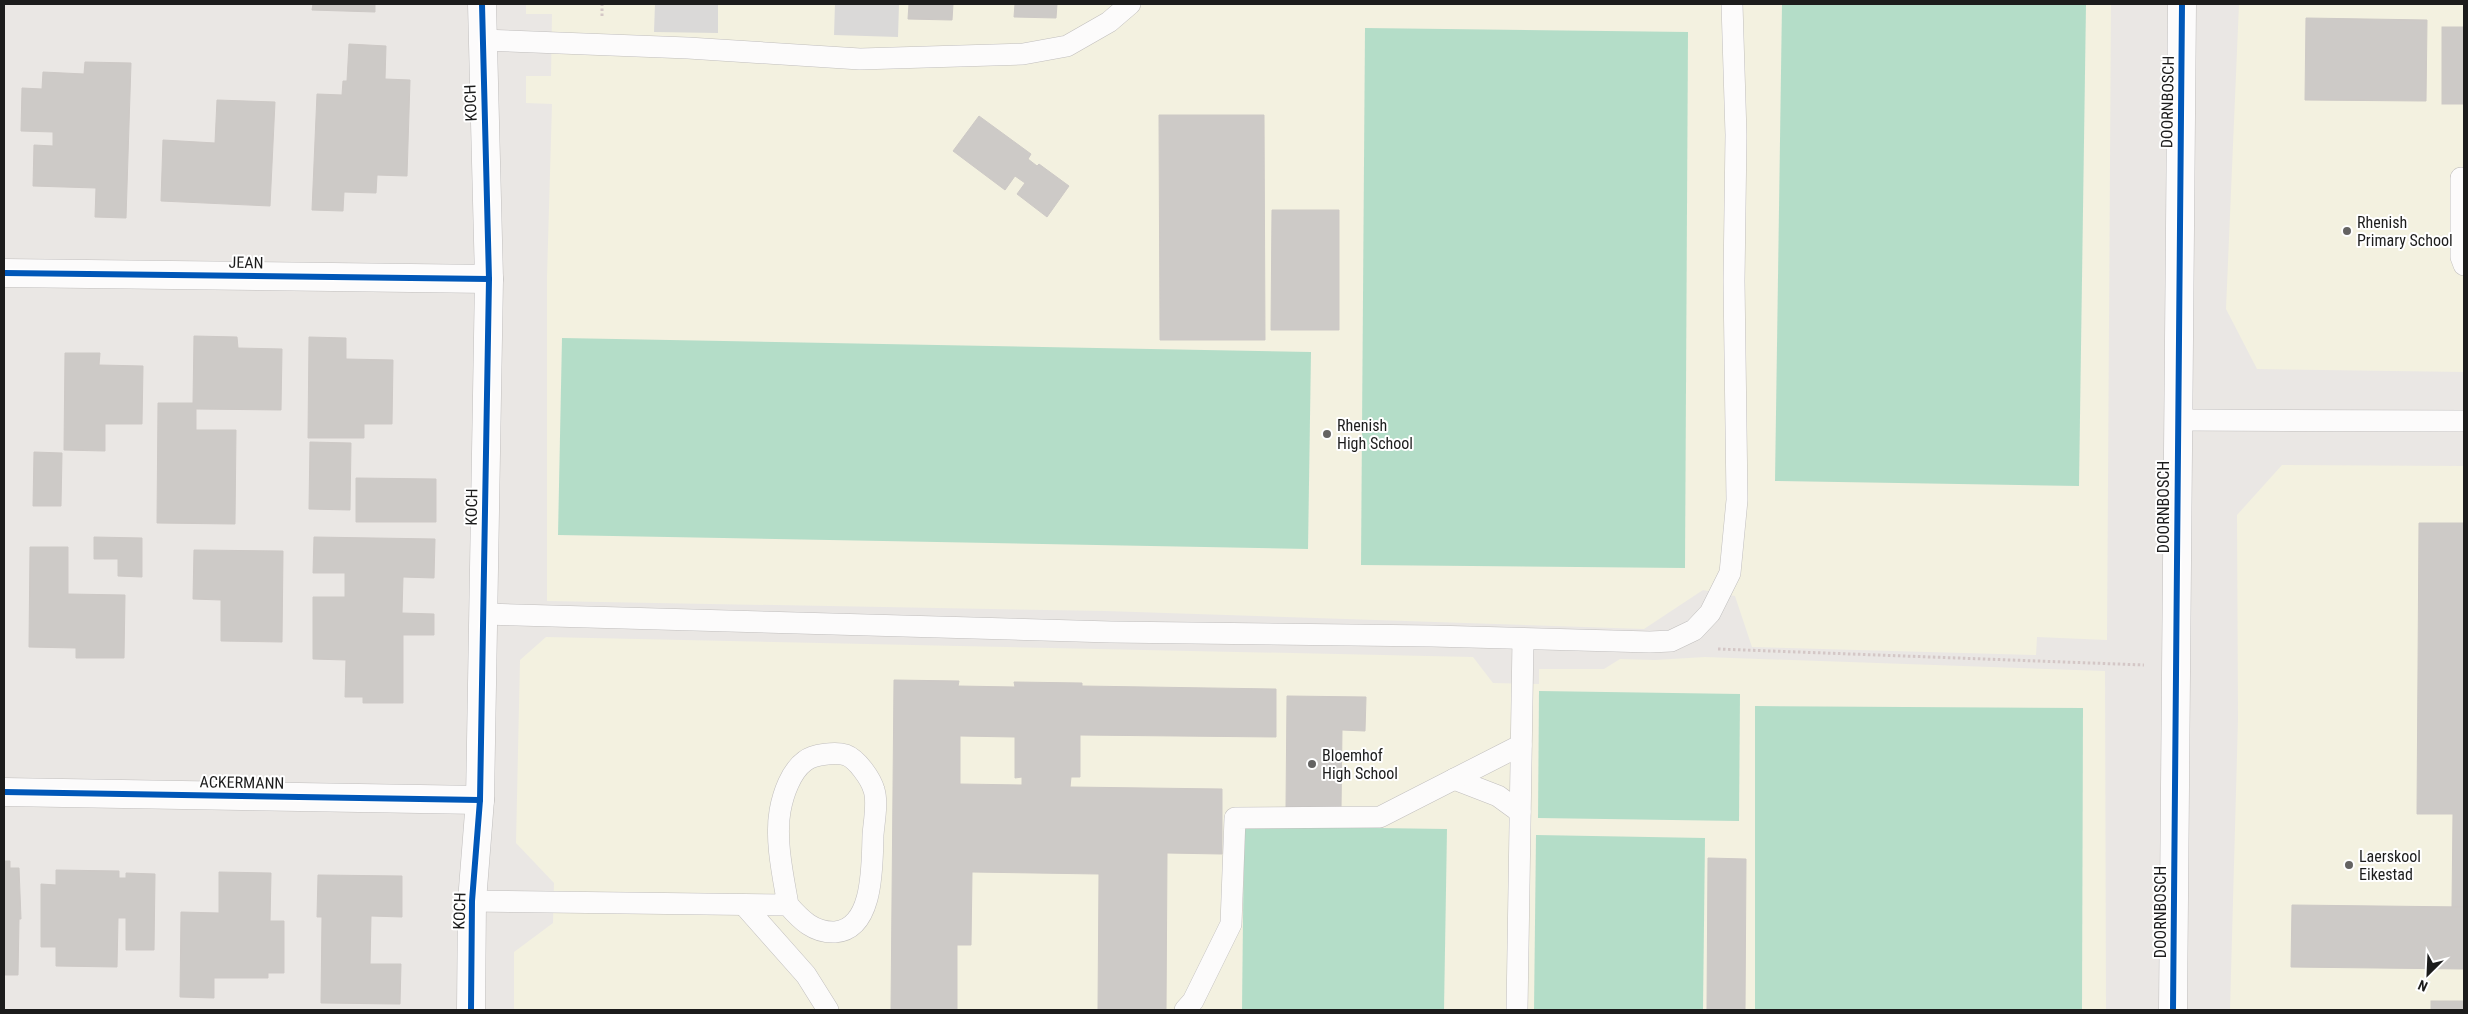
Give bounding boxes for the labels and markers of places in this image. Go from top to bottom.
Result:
place label: Rhenish Primary School [2357,213,2453,250]
marker: Rhenish Primary School [2341,225,2353,237]
place label: Rhenish High School [1337,416,1413,453]
marker: Rhenish High School [1321,428,1333,440]
place label: Bloemhof High School [1322,746,1398,783]
marker: Bloemhof High School [1306,758,1318,770]
place label: Laerskool Eikestad [2359,847,2421,884]
marker: Laerskool Eikestad [2343,859,2355,871]

